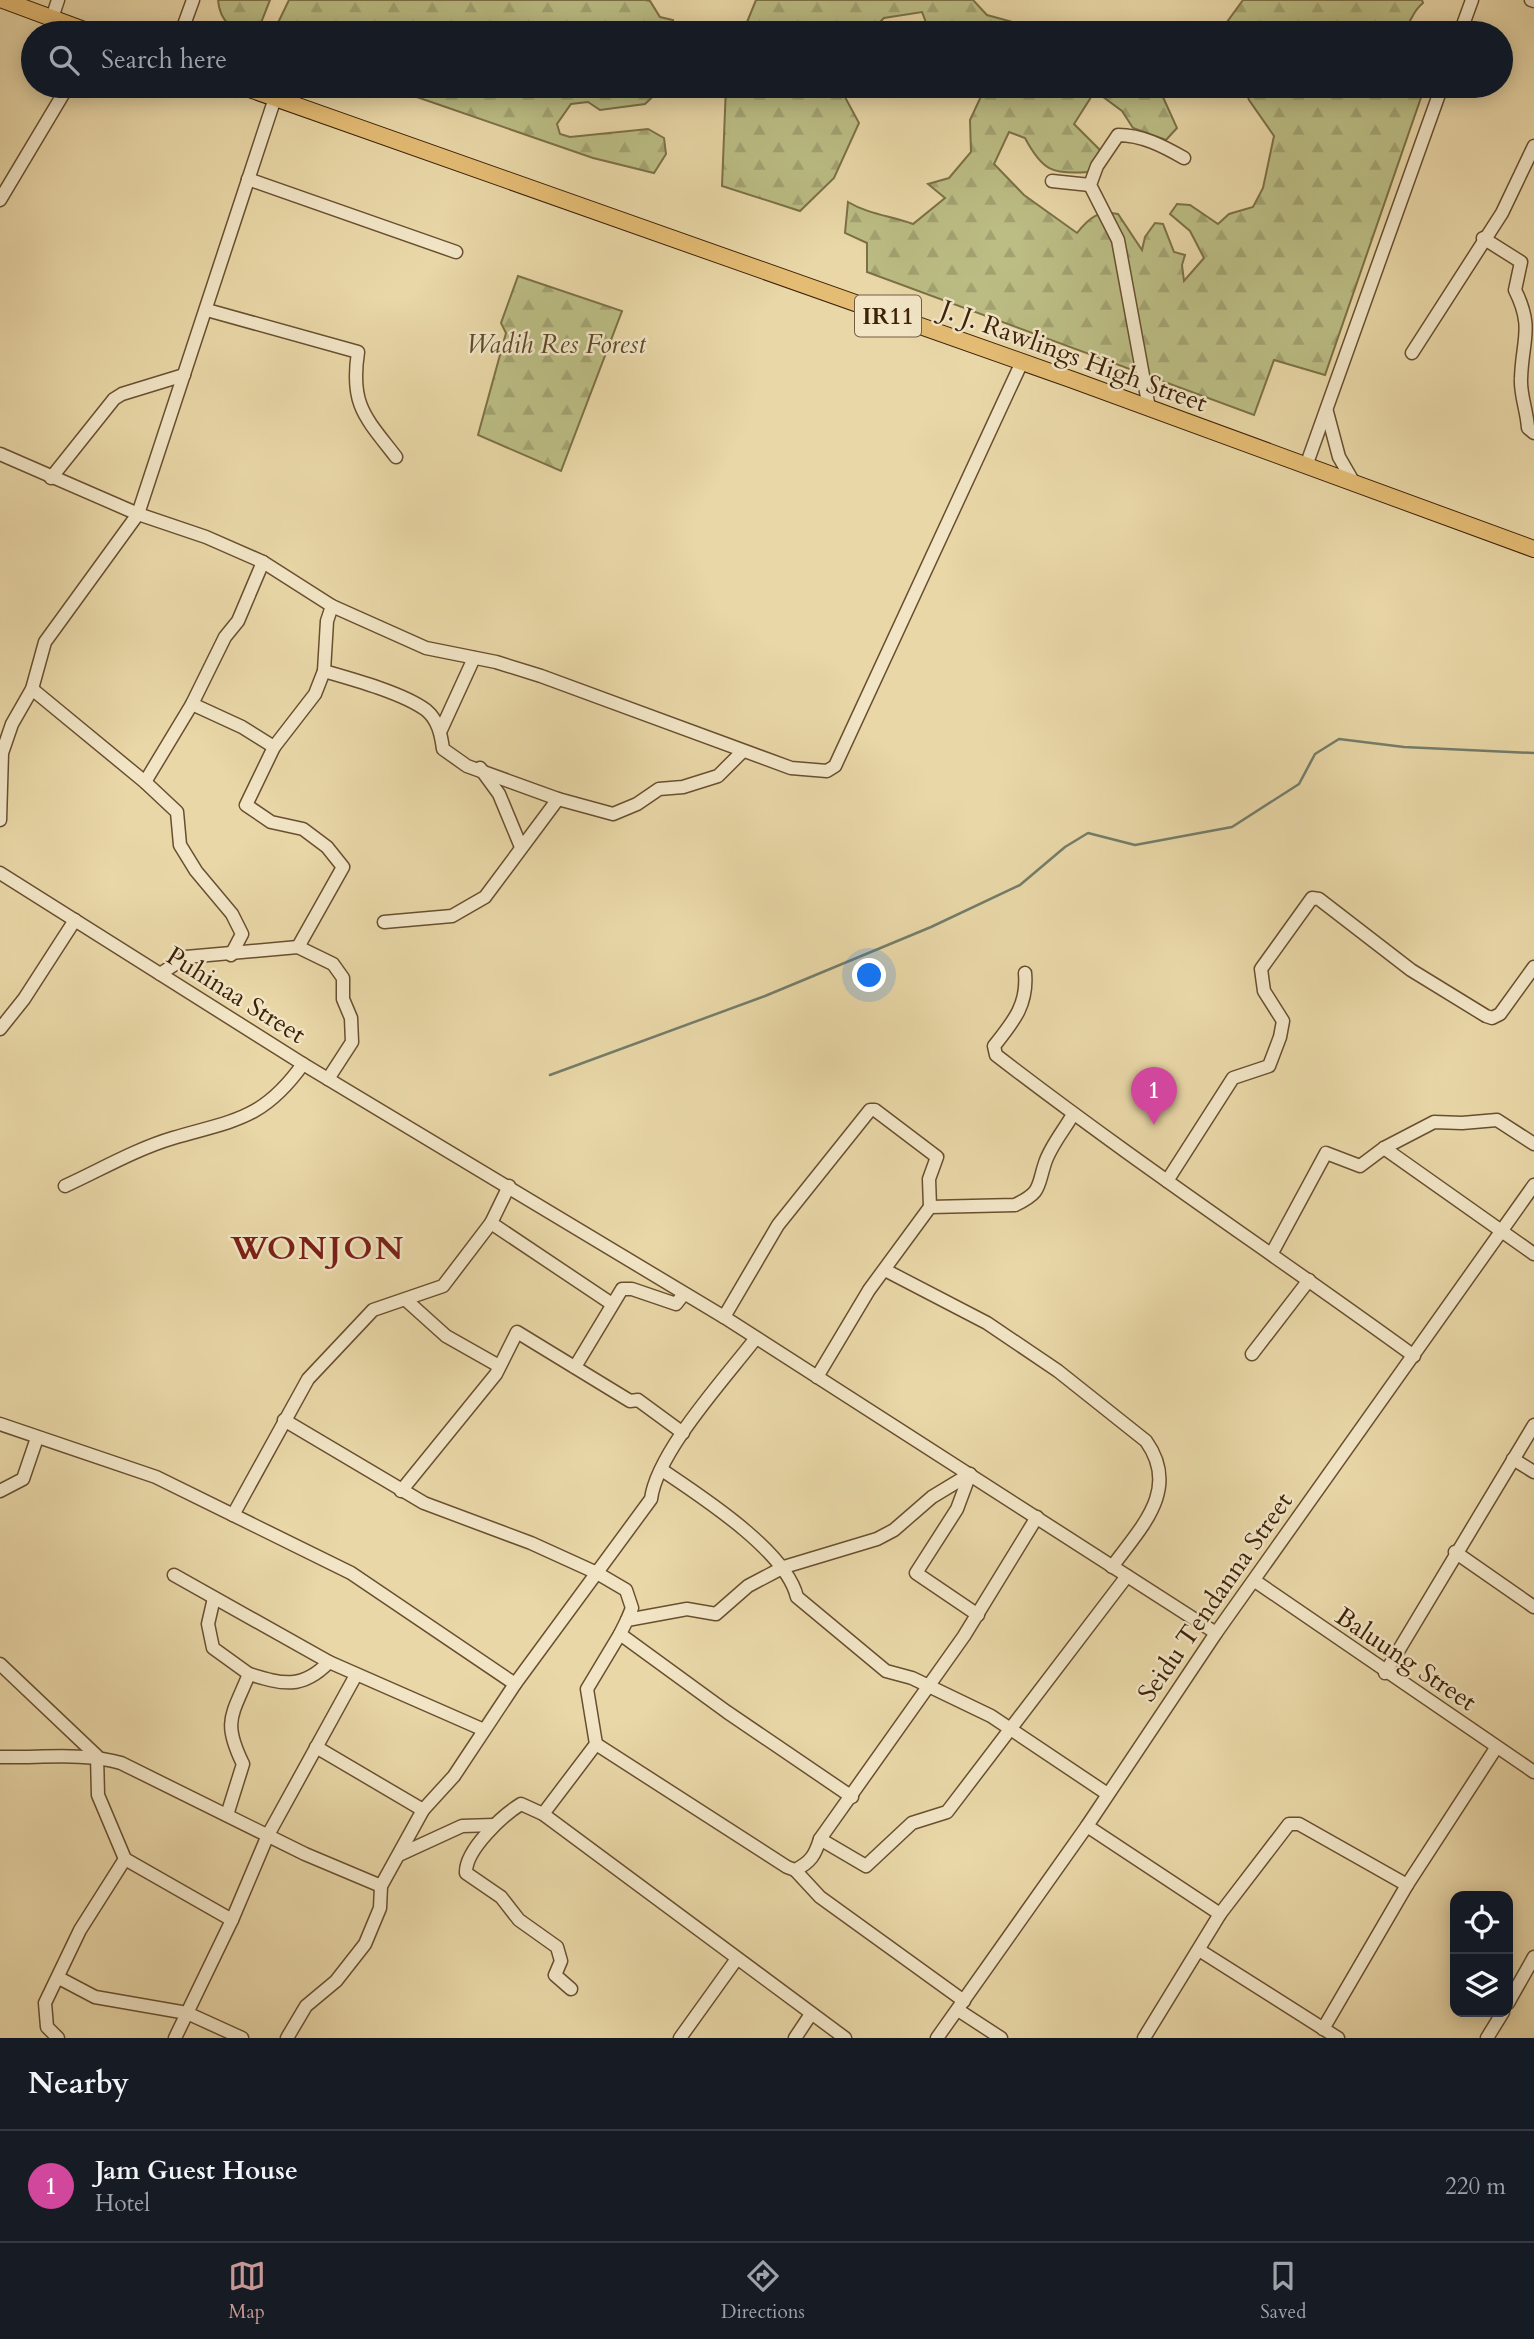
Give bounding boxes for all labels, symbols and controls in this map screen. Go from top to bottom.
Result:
search box [21,21,1513,98]
icon: search [45,41,83,79]
text: Search here [101,42,227,77]
street label: J. J. Rawlings High Street [932,290,1212,421]
road number: IR11 [855,296,921,337]
park label: Wadih Res Forest [466,327,646,362]
street label: Puhinaa Street [160,938,312,1052]
your location [852,958,886,992]
pin: 1 [1131,1067,1177,1125]
district label: WONJON [230,1226,405,1271]
street label: Seidu Tendanna Street [1129,1485,1301,1709]
street label: Baluung Street [1329,1599,1483,1719]
map controls [1450,1891,1513,2017]
button: locate [1450,1891,1513,1954]
button: layers [1450,1954,1513,2017]
text: Nearby [28,2063,129,2104]
text: Jam Guest House [95,2153,298,2188]
text: 1 [45,2171,57,2202]
text: 220 m [1445,2171,1506,2202]
text: Hotel [95,2188,150,2219]
tab: Map [228,2257,266,2325]
tab: Directions [721,2257,805,2325]
tab: Saved [1260,2257,1306,2325]

